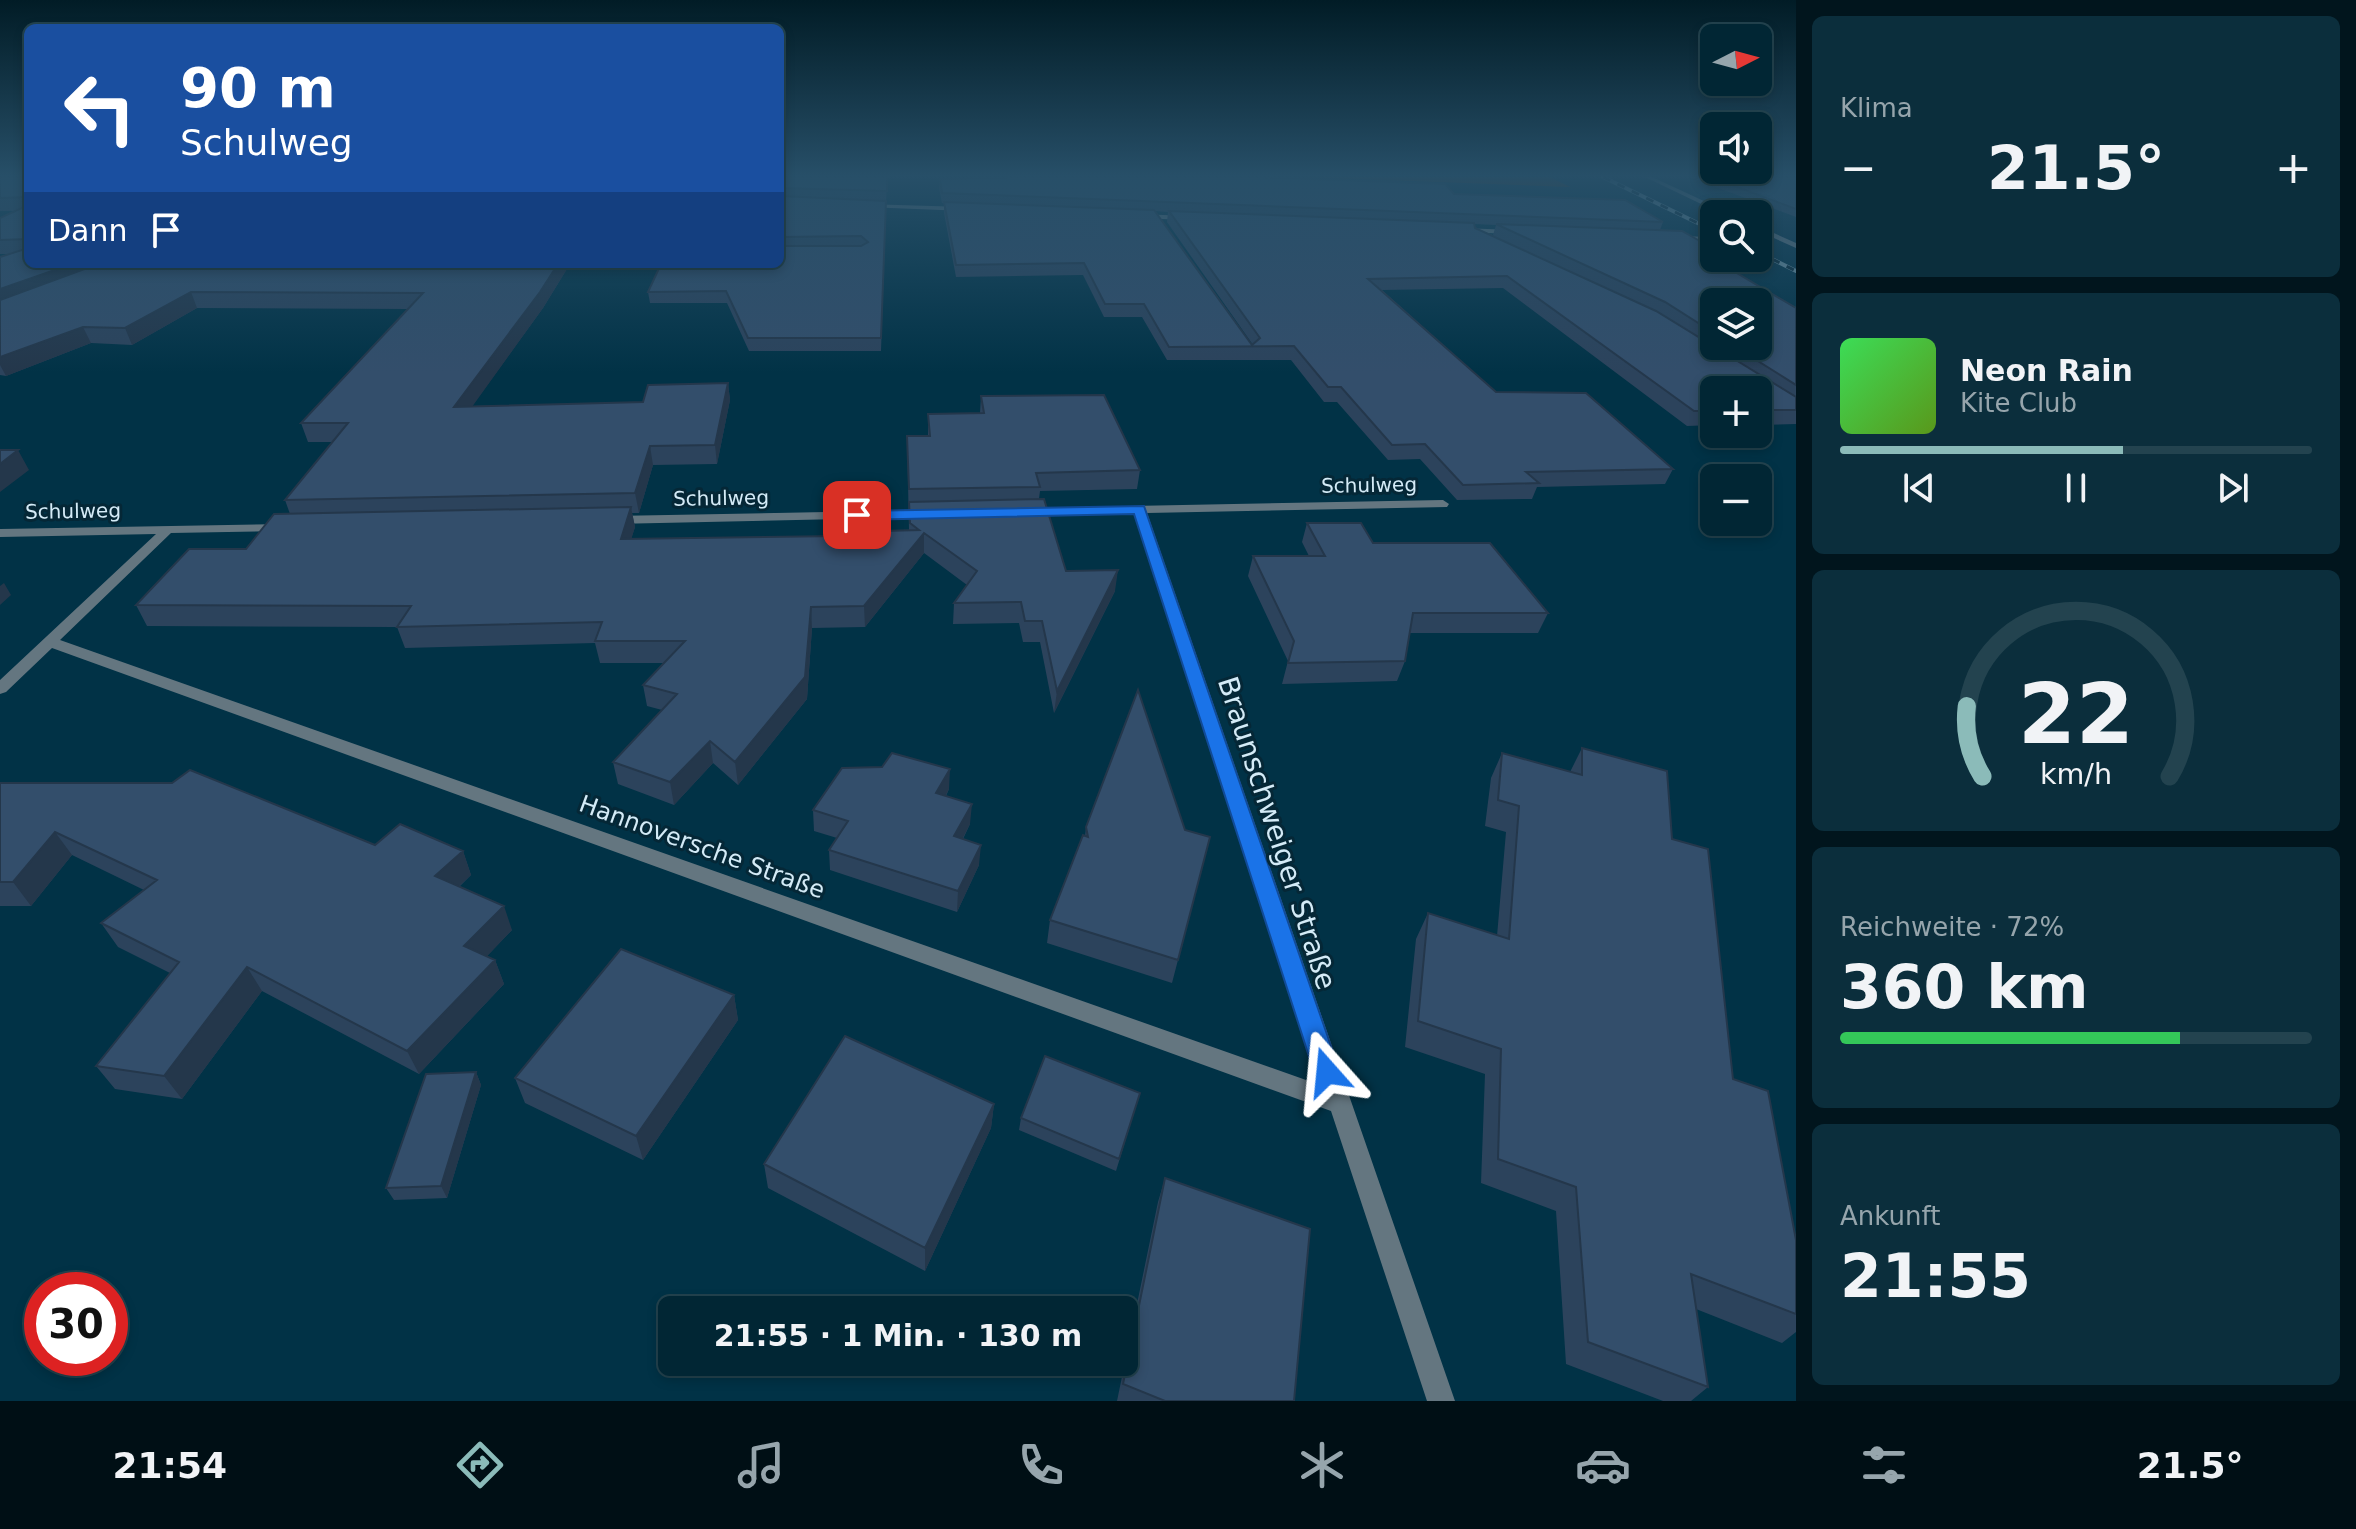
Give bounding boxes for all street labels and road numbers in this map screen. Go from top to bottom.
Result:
street label: Schulweg [1321,472,1417,498]
street label: Schulweg [673,485,769,511]
street label: Schulweg [25,498,121,524]
street label: Braunschweiger Straße [1211,673,1343,993]
street label: Hannoversche Straße [575,790,829,904]

